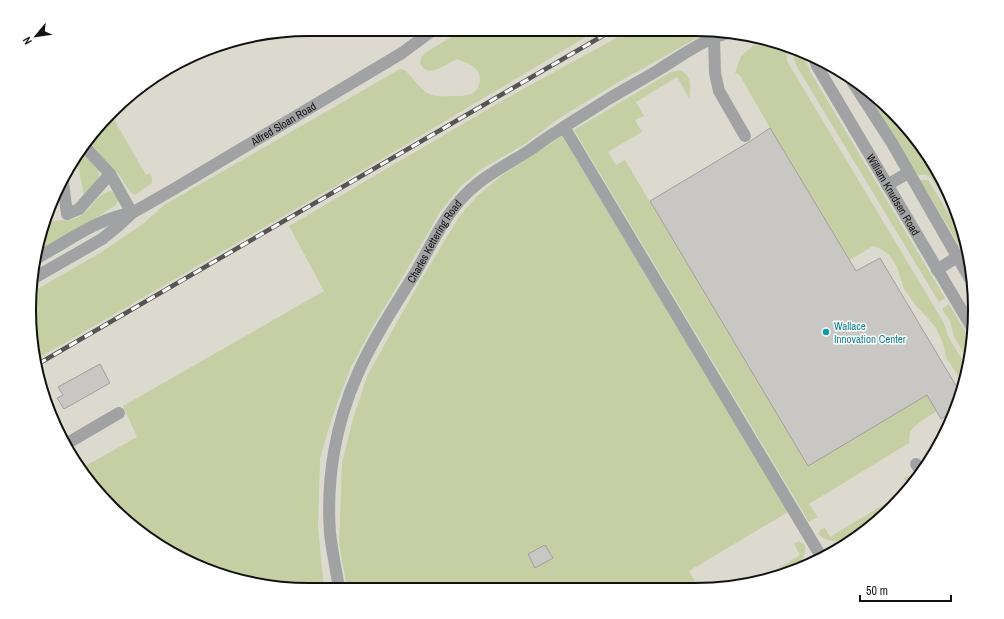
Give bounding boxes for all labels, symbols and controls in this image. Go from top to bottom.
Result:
north arrow [16,16,56,56]
text: N [20,35,35,47]
street label: Alfred Sloan Road [248,99,319,149]
street label: William Knudsen Road [864,151,923,238]
street label: Charles Kettering Road [404,197,465,285]
place label: Wallace Innovation Center [834,319,906,346]
marker: Wallace Innovation Center [821,327,831,337]
scale bar [860,577,951,603]
text: 50 m [866,583,888,599]

